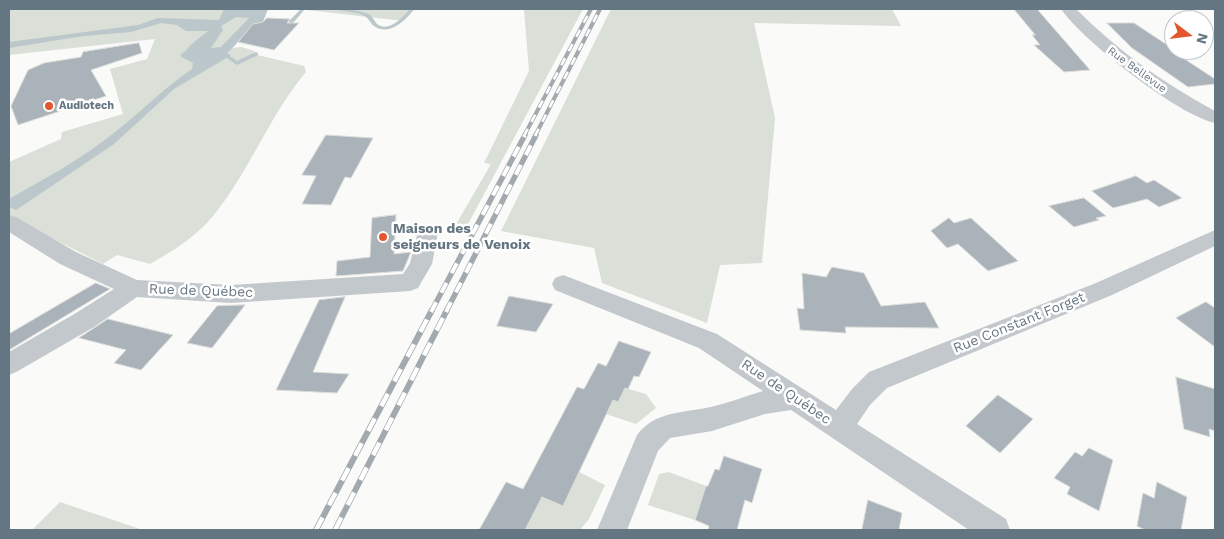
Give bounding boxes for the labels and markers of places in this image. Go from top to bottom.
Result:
place label: Audiotech [59,99,114,113]
marker: Audiotech [43,100,55,112]
place label: Maison des seigneurs de Venoix [393,221,530,253]
marker: Maison des seigneurs de Venoix [377,231,389,243]

